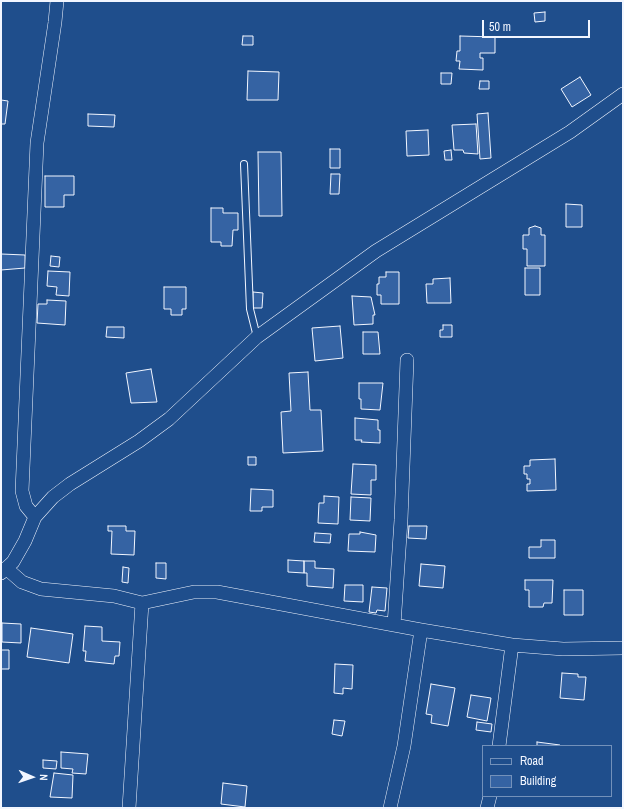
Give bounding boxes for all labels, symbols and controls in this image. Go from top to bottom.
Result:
scale bar [484,12,592,38]
text: 50 m [489,19,511,35]
legend [482,745,612,797]
text: Road [520,753,544,769]
north arrow [12,757,52,797]
text: Building [520,773,556,789]
text: N [37,774,51,781]

